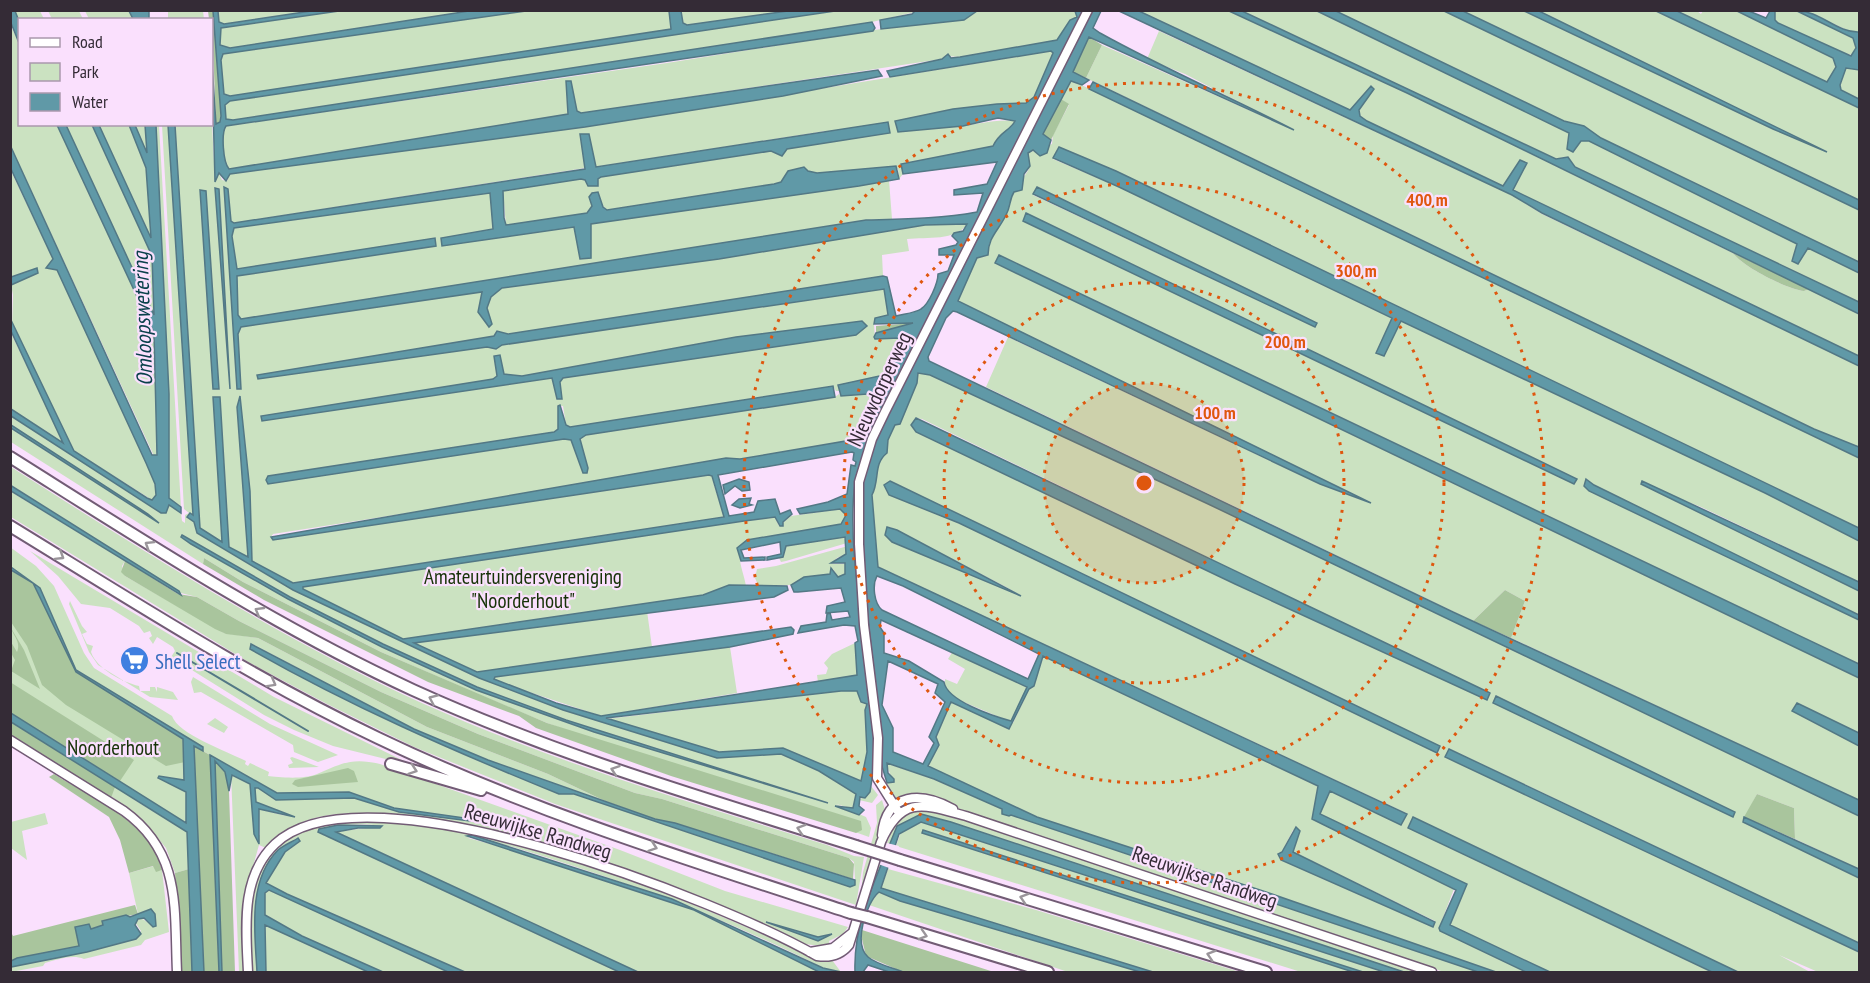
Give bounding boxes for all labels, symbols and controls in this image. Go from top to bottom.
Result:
legend [18,18,213,126]
text: Road [72,30,103,53]
text: Park [72,60,99,83]
text: Water [72,90,108,113]
text: 400 m [1406,188,1448,211]
water label: Omloopswetering [126,250,158,387]
text: 300 m [1335,259,1377,282]
street label: Nieuwdorperweg [841,327,917,451]
text: 200 m [1264,330,1306,353]
text: 100 m [1194,401,1236,424]
centre of rings [1134,473,1154,493]
one-way arrow [145,541,156,552]
one-way arrow [54,549,64,561]
park label: Amateurtuindersvereniging "Noorderhout" [424,563,622,614]
one-way arrow [255,607,265,618]
supermarket icon: Shell Select [118,645,150,677]
place label: Shell Select [155,648,241,675]
one-way arrow [266,676,276,688]
one-way arrow [429,694,440,706]
park label: Noorderhout [67,734,159,761]
one-way arrow [407,763,418,776]
one-way arrow [610,764,621,777]
street label: Reeuwijkse Randweg [461,797,615,865]
one-way arrow [796,823,807,836]
one-way arrow [647,839,658,852]
street label: Reeuwijkse Randweg [1129,839,1281,915]
one-way arrow [1019,893,1030,905]
one-way arrow [917,928,928,940]
one-way arrow [1206,950,1216,962]

